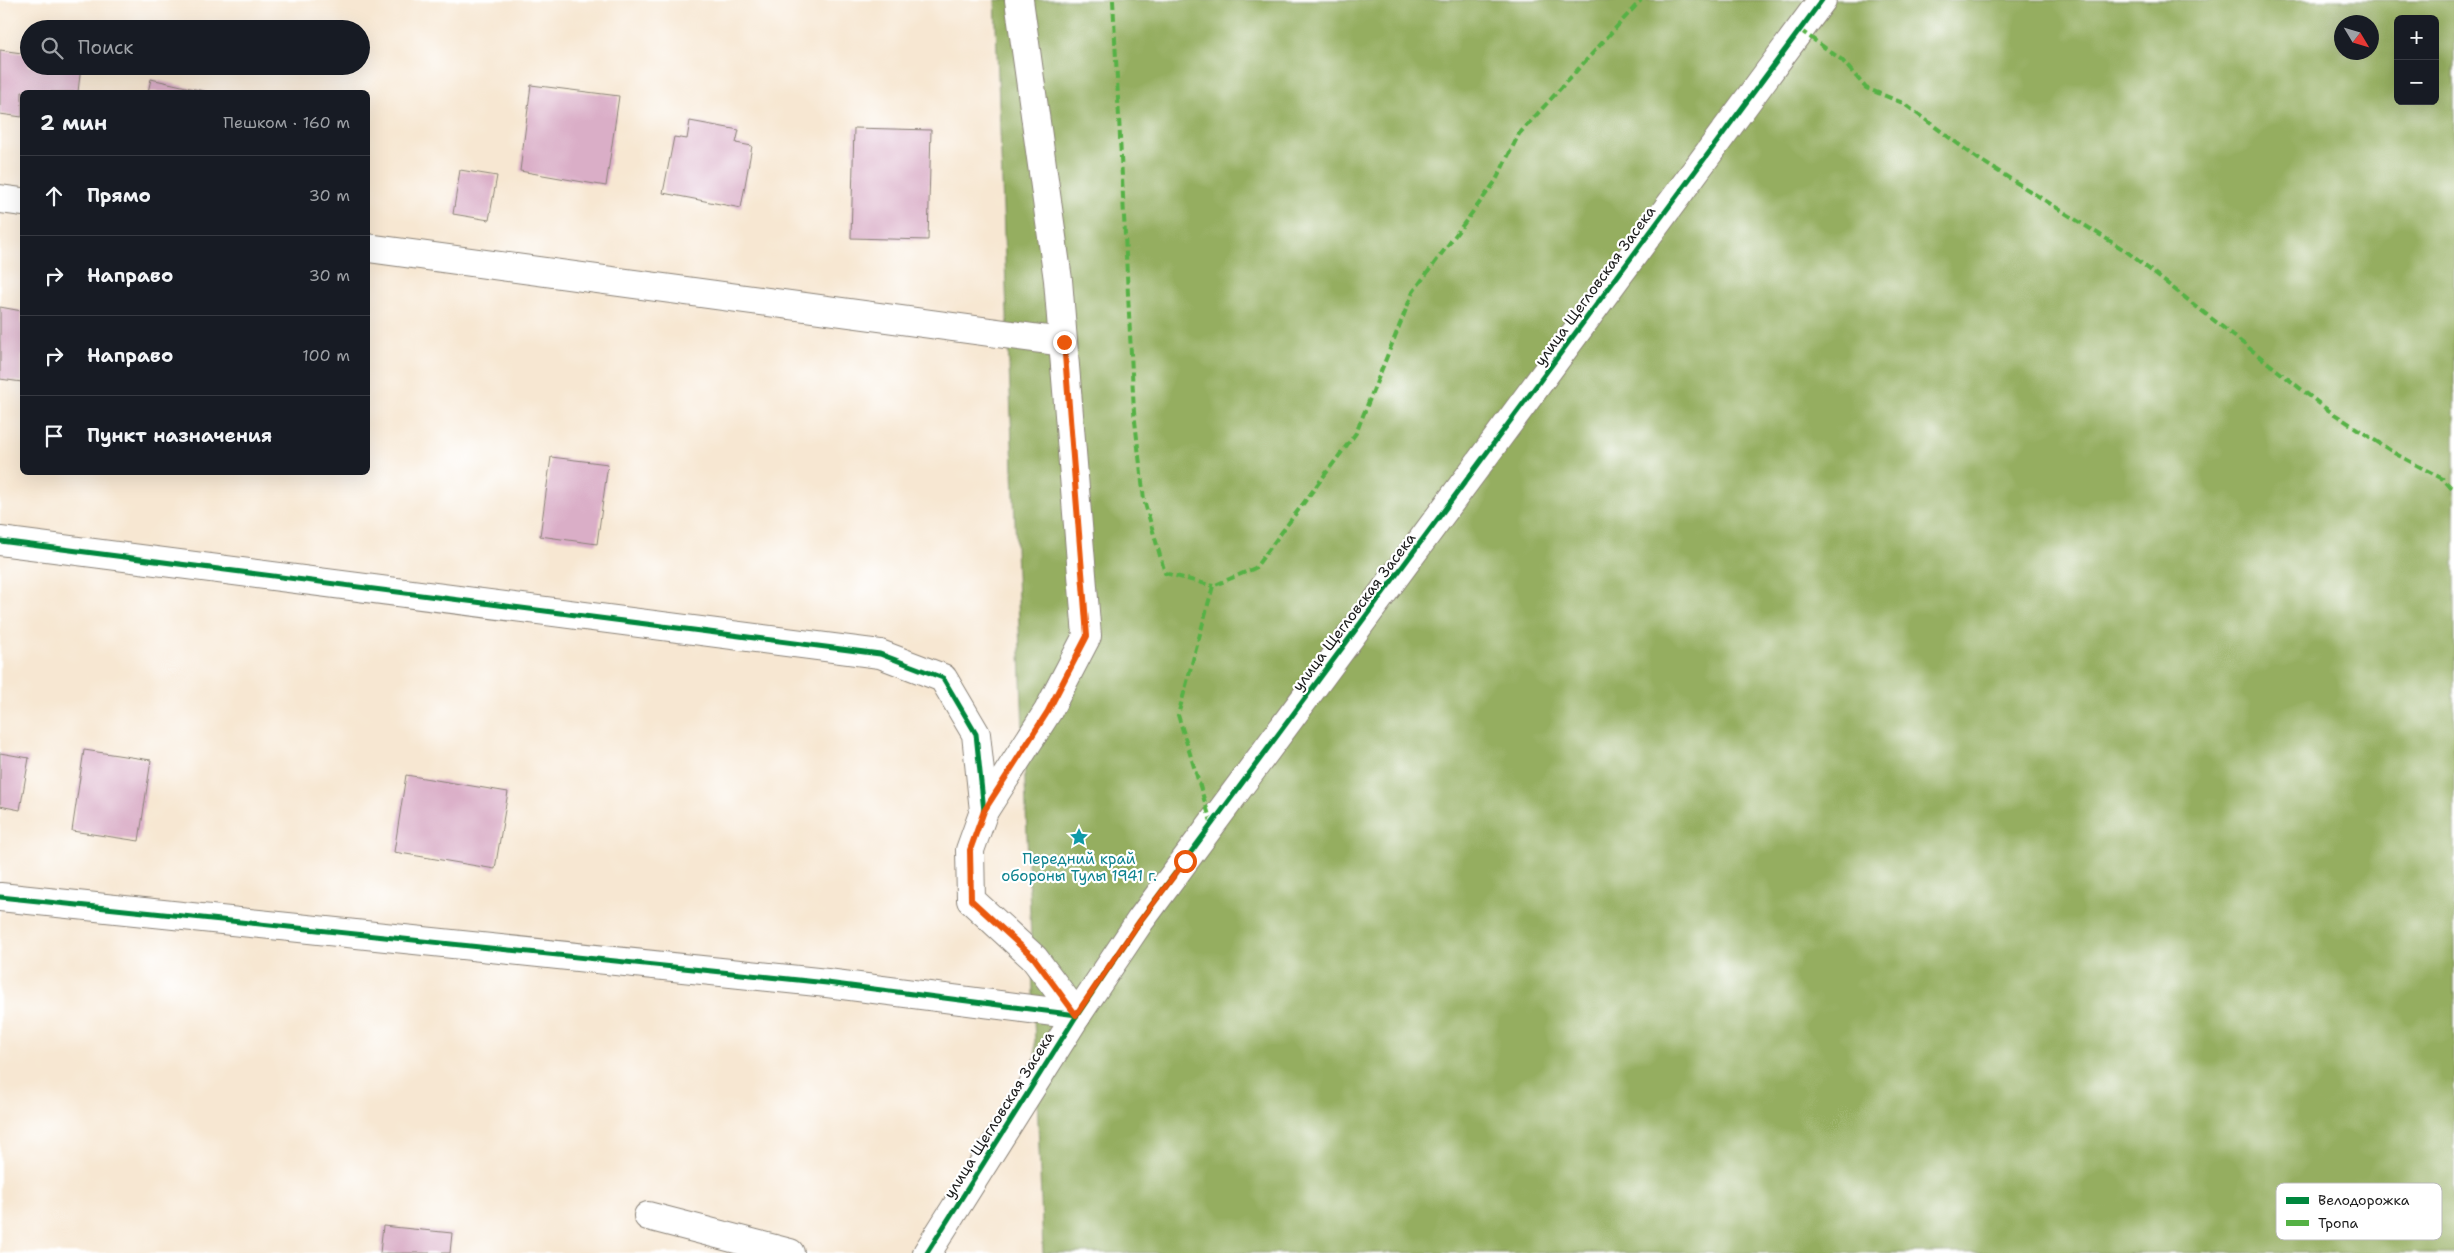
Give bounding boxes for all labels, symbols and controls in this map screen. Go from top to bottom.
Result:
north arrow [2334,15,2379,60]
map controls [2394,15,2439,105]
button: + [2394,15,2439,60]
search box [20,20,370,75]
icon: search [38,34,66,62]
text: Поиск [78,35,133,60]
button: − [2394,60,2439,105]
text: 2 мин [40,109,107,137]
text: Пешком · 160 m [223,112,350,133]
icon: ahead [40,182,68,210]
text: Прямо [87,183,151,208]
text: 30 m [309,185,350,206]
street label: улица Щегловская Засека [1530,201,1660,370]
icon: right [40,262,68,290]
text: Направо [87,263,173,288]
text: 30 m [309,265,350,286]
route end [1053,331,1076,354]
icon: right [40,342,68,370]
text: Направо [87,343,173,368]
text: 100 m [302,345,350,366]
icon: arrive [40,422,68,450]
text: Пункт назначения [87,423,272,448]
street label: улица Щегловская Засека [1288,528,1421,695]
place icon: Передний край обороны Тулы 1941 г. [1068,826,1090,848]
place label: Передний край обороны Тулы 1941 г. [1001,849,1157,886]
route start [1174,850,1197,873]
street label: улица Щегловская Засека [939,1027,1059,1202]
legend [2276,1183,2442,1240]
text: Велодорожка [2318,1191,2410,1209]
text: Тропа [2318,1214,2359,1232]

